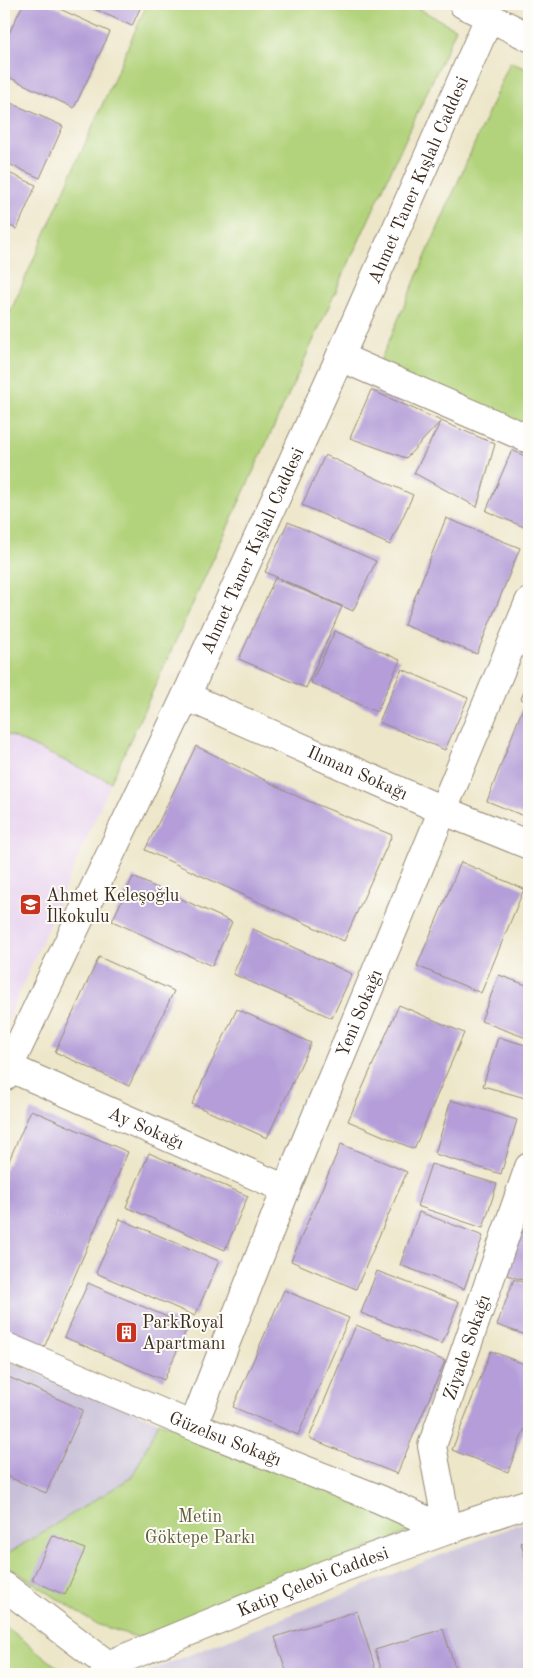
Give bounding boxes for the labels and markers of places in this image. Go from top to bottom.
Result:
place label: Ahmet Keleşoğlu İlkokulu [46,887,180,926]
school or university icon: Ahmet Keleşoğlu İlkokulu [18,893,42,917]
place label: ParkRoyal Apartmanı [142,1314,226,1353]
building icon: ParkRoyal Apartmanı [114,1320,138,1344]

